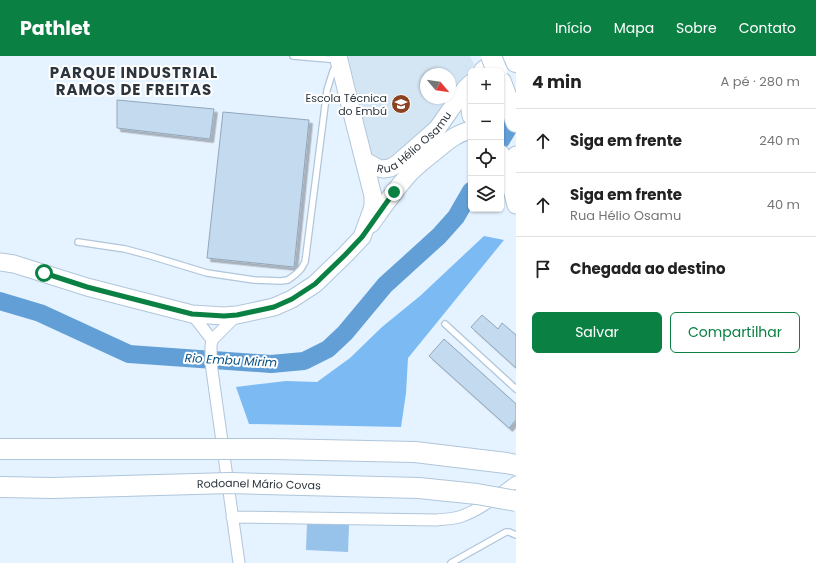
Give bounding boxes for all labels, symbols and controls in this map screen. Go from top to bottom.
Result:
text: Pathlet [20,15,90,42]
text: Início [555,18,592,38]
text: Mapa [614,18,654,38]
text: Sobre [676,18,717,38]
text: Contato [739,18,796,38]
district label: PARQUE INDUSTRIAL RAMOS DE FREITAS [50,62,218,100]
north arrow [420,68,456,104]
map controls [468,68,504,212]
button: + [468,68,504,104]
text: 4 min [532,70,582,94]
text: A pé · 280 m [721,72,800,91]
place label: Escola Técnica do Embú [306,90,387,119]
school or university icon: Escola Técnica do Embú [390,93,412,115]
button: − [468,104,504,140]
street label: Rua Hélio Osamu [376,108,455,177]
icon: ahead [532,130,554,152]
text: Siga em frente [570,130,682,151]
text: 240 m [759,131,800,150]
button: locate [468,140,504,176]
button: layers [468,176,504,212]
route end [385,183,403,201]
text: Siga em frente [570,184,682,205]
icon: ahead [532,194,554,216]
text: 40 m [767,195,800,214]
text: Rua Hélio Osamu [570,206,681,225]
icon: arrive [532,258,554,280]
text: Chegada ao destino [570,258,726,279]
route start [35,264,53,282]
button: Salvar [532,312,662,353]
button: Compartilhar [670,312,800,353]
water label: Rio Embu Mirim [184,349,278,371]
street label: Rodoanel Mário Covas [197,475,321,493]

